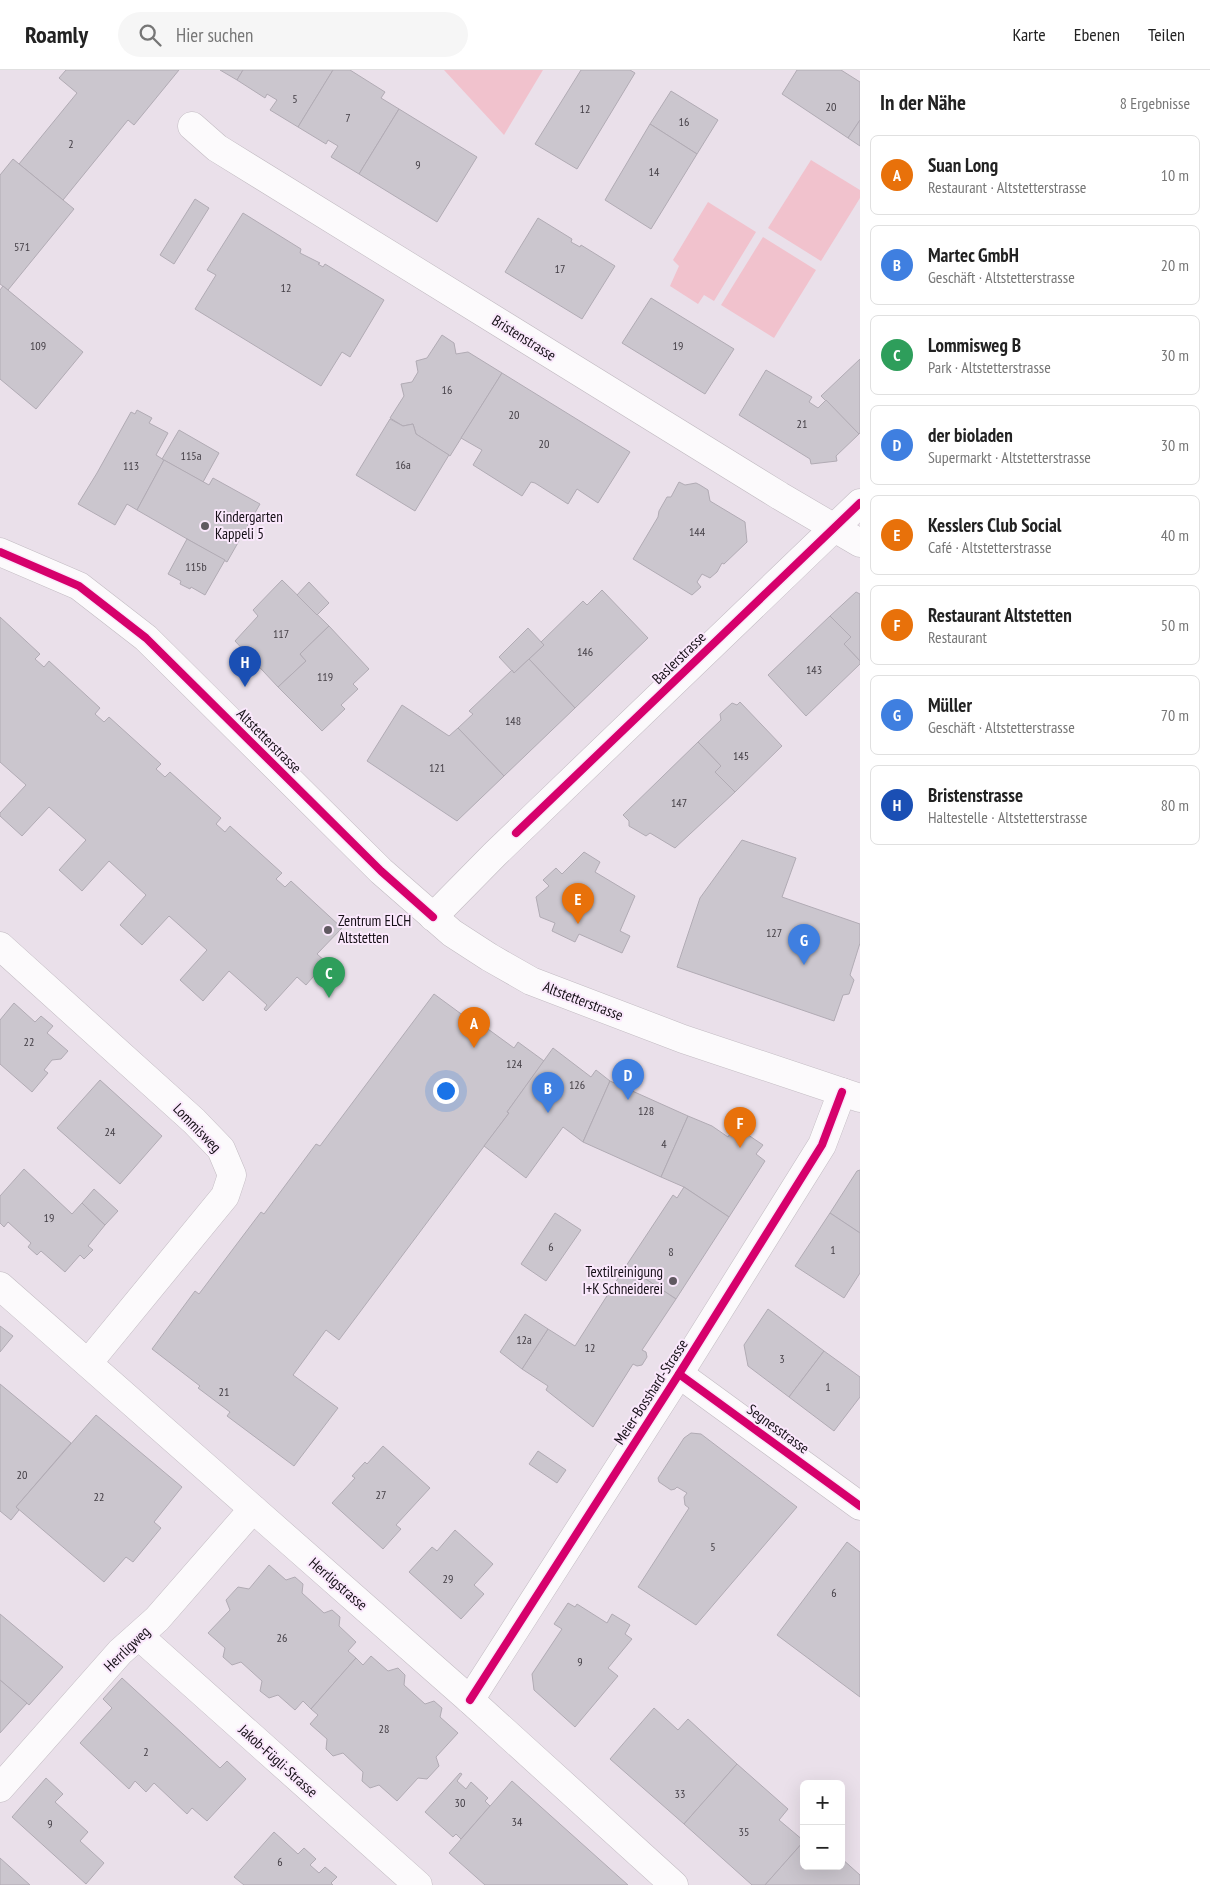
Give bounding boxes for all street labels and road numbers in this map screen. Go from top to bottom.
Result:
street label: Bristenstrasse [489,310,560,365]
street label: Baslerstrasse [648,627,710,688]
street label: Altstetterstrasse [233,704,306,777]
street label: Altstetterstrasse [541,977,626,1024]
street label: Lommisweg [169,1099,225,1156]
street label: Meier-Bosshard-Strasse [609,1335,692,1448]
street label: Segnesstrasse [743,1400,813,1458]
street label: Herrligstrasse [305,1553,371,1614]
street label: Herrligweg [100,1622,154,1675]
street label: Jakob-Fügli-Strasse [234,1719,322,1801]

